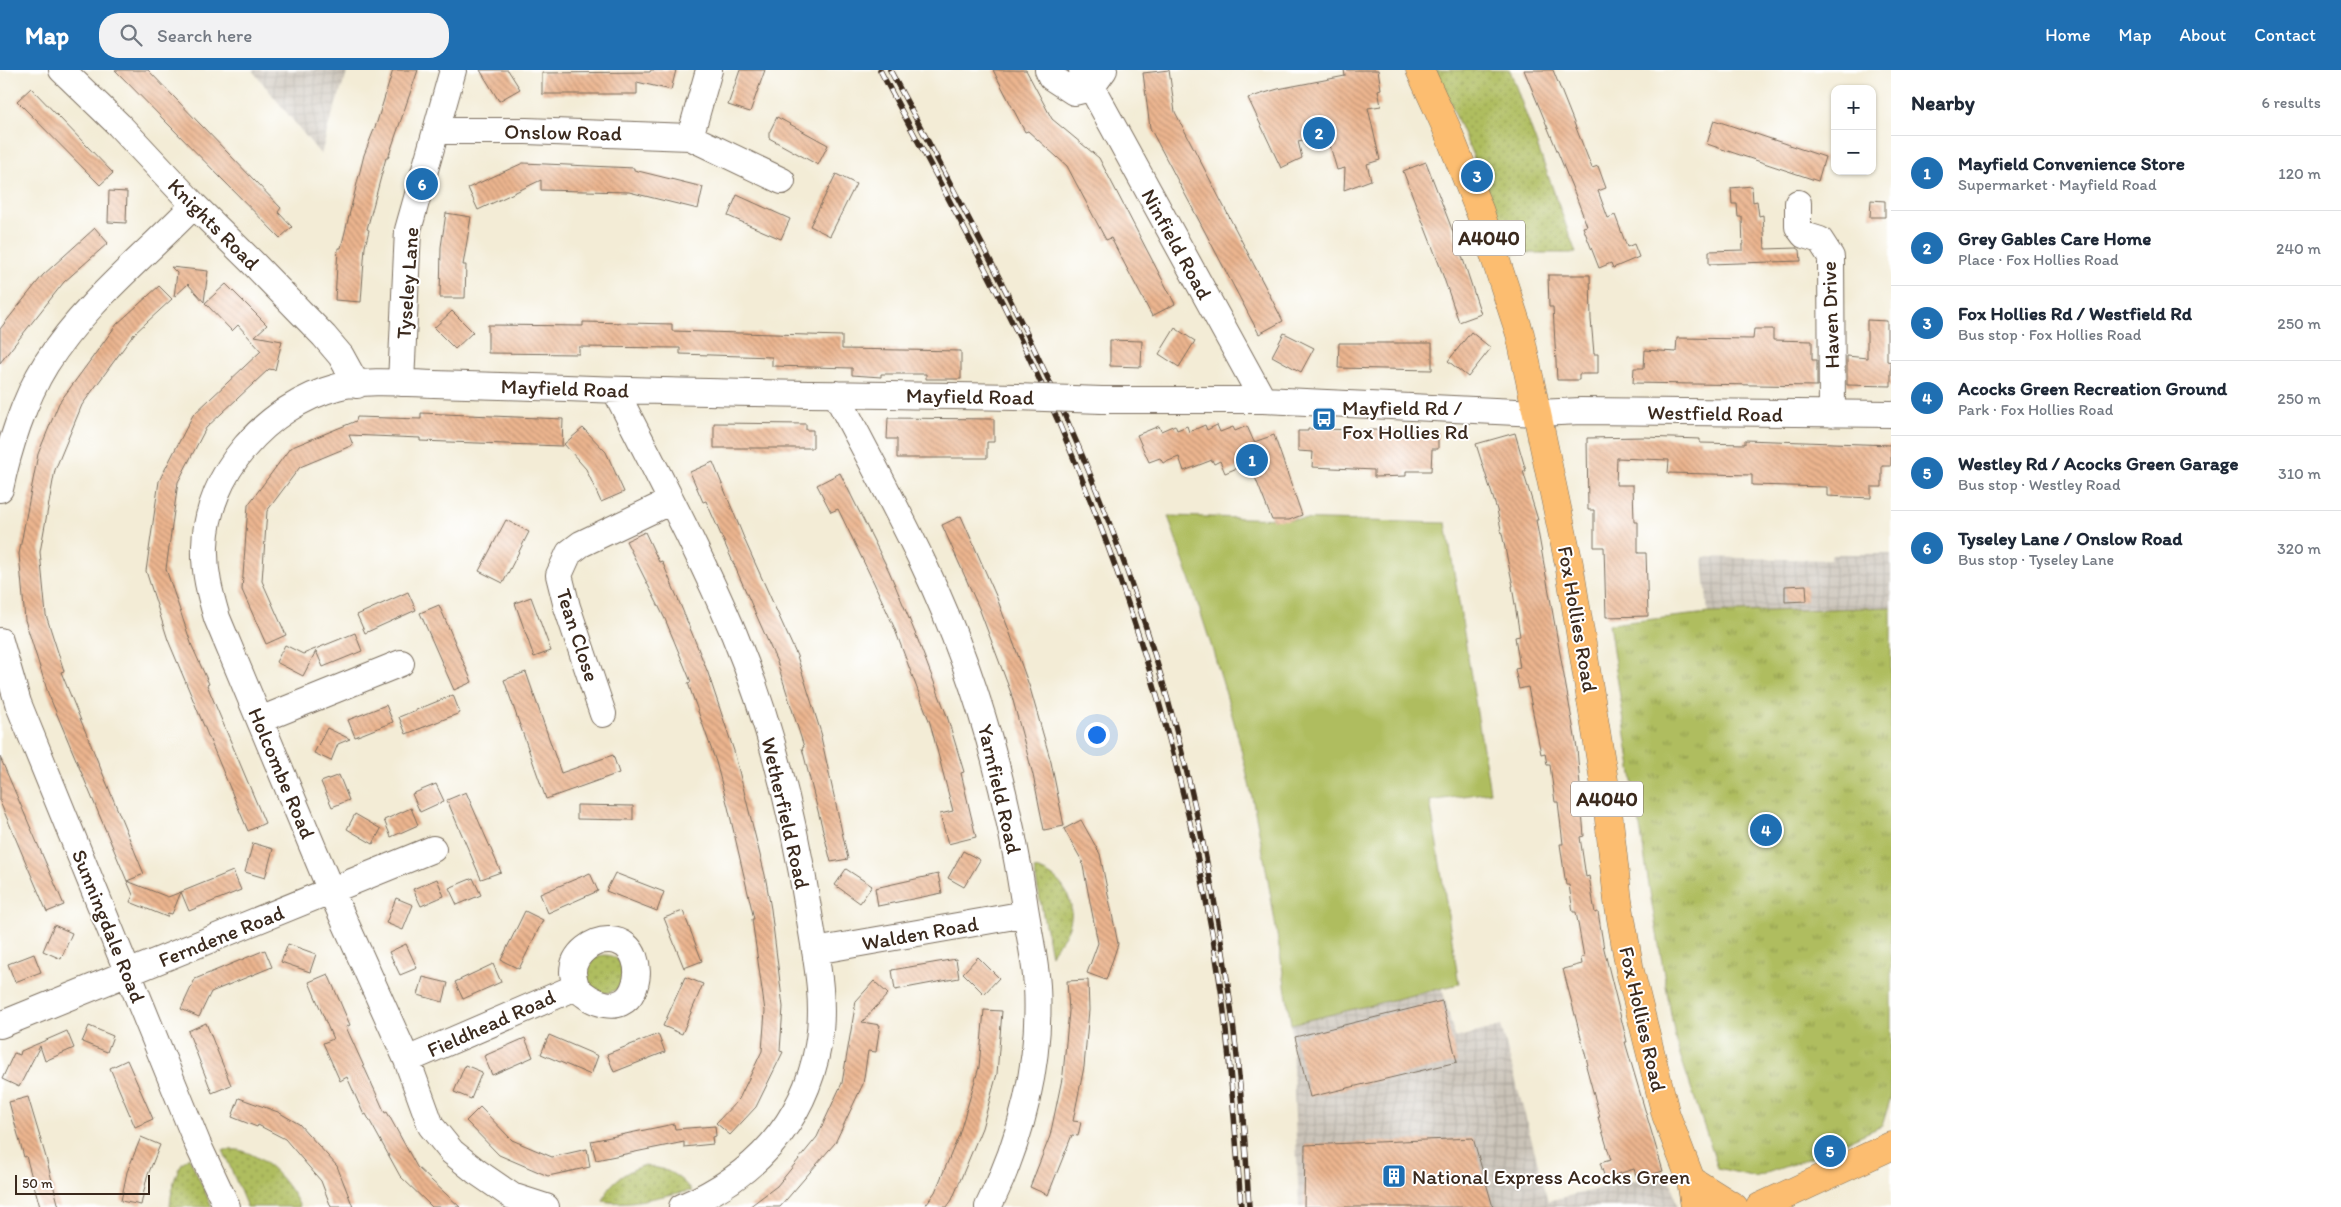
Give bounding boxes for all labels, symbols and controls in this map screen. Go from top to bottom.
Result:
search box [99,13,449,58]
text: Map [25,21,69,50]
icon: search [117,21,145,49]
text: Search here [157,24,252,47]
text: Home [2045,24,2091,46]
text: Map [2119,24,2152,46]
text: About [2180,24,2226,46]
text: Contact [2254,24,2316,46]
map controls [1831,85,1876,175]
button: + [1831,85,1876,130]
text: Nearby [1911,90,1975,115]
text: 6 results [2261,93,2321,112]
pin: 2 [1303,114,1335,152]
street label: Onslow Road [504,118,622,146]
button: − [1831,130,1876,175]
text: Mayfield Convenience Store [1958,152,2185,175]
pin: 3 [1461,157,1493,195]
text: 1 [1923,164,1931,183]
text: 120 m [2278,164,2321,183]
pin: 6 [406,165,438,203]
street label: Knights Road [163,173,265,275]
text: Supermarket · Mayfield Road [1958,175,2157,194]
street label: Ninfield Road [1136,184,1218,304]
road number: A4040 [1453,220,1525,256]
street label: Tyseley Lane [391,226,423,340]
text: Grey Gables Care Home [1958,227,2151,250]
text: 2 [1923,239,1931,258]
text: 240 m [2276,239,2321,258]
text: Place · Fox Hollies Road [1958,250,2119,269]
street label: Haven Drive [1816,261,1844,369]
text: Fox Hollies Rd / Westfield Rd [1958,302,2192,325]
text: 3 [1923,314,1931,333]
text: 250 m [2277,314,2321,333]
text: Bus stop · Fox Hollies Road [1958,325,2141,344]
street label: Mayfield Road [500,373,630,403]
text: Acocks Green Recreation Ground [1958,377,2227,400]
street label: Mayfield Road [906,382,1035,410]
text: 4 [1922,389,1932,408]
text: 250 m [2277,389,2321,408]
place label: Mayfield Rd / Fox Hollies Rd [1342,395,1468,444]
street label: Westfield Road [1647,399,1783,427]
text: Park · Fox Hollies Road [1958,400,2113,419]
bus stop icon: Mayfield Rd / Fox Hollies Rd [1311,406,1337,432]
pin: 1 [1236,441,1268,479]
text: Westley Rd / Acocks Green Garage [1958,452,2239,475]
text: 5 [1923,464,1931,483]
text: 310 m [2278,464,2321,483]
text: Bus stop · Westley Road [1958,475,2120,494]
text: Tyseley Lane / Onslow Road [1958,527,2182,550]
text: 6 [1923,539,1931,558]
text: 320 m [2277,539,2321,558]
street label: Fox Hollies Road [1553,544,1603,694]
text: Bus stop · Tyseley Lane [1958,550,2114,569]
street label: Tean Close [551,585,605,685]
street label: Holcombe Road [243,704,321,842]
street label: Yarnfield Road [973,722,1027,856]
your location [1084,722,1110,748]
street label: Wetherfield Road [756,735,816,892]
road number: A4040 [1571,782,1643,816]
pin: 4 [1750,811,1782,849]
street label: Sunningdale Road [67,846,151,1007]
street label: Ferndene Road [155,900,287,972]
street label: Walden Road [860,910,981,956]
street label: Fox Hollies Road [1614,944,1672,1094]
street label: Fieldhead Road [423,984,559,1062]
pin: 5 [1814,1132,1846,1170]
building icon: National Express Acocks Green [1381,1163,1407,1189]
place label: National Express Acocks Green [1412,1164,1690,1189]
scale bar [15,1172,150,1195]
text: 50 m [22,1175,53,1192]

